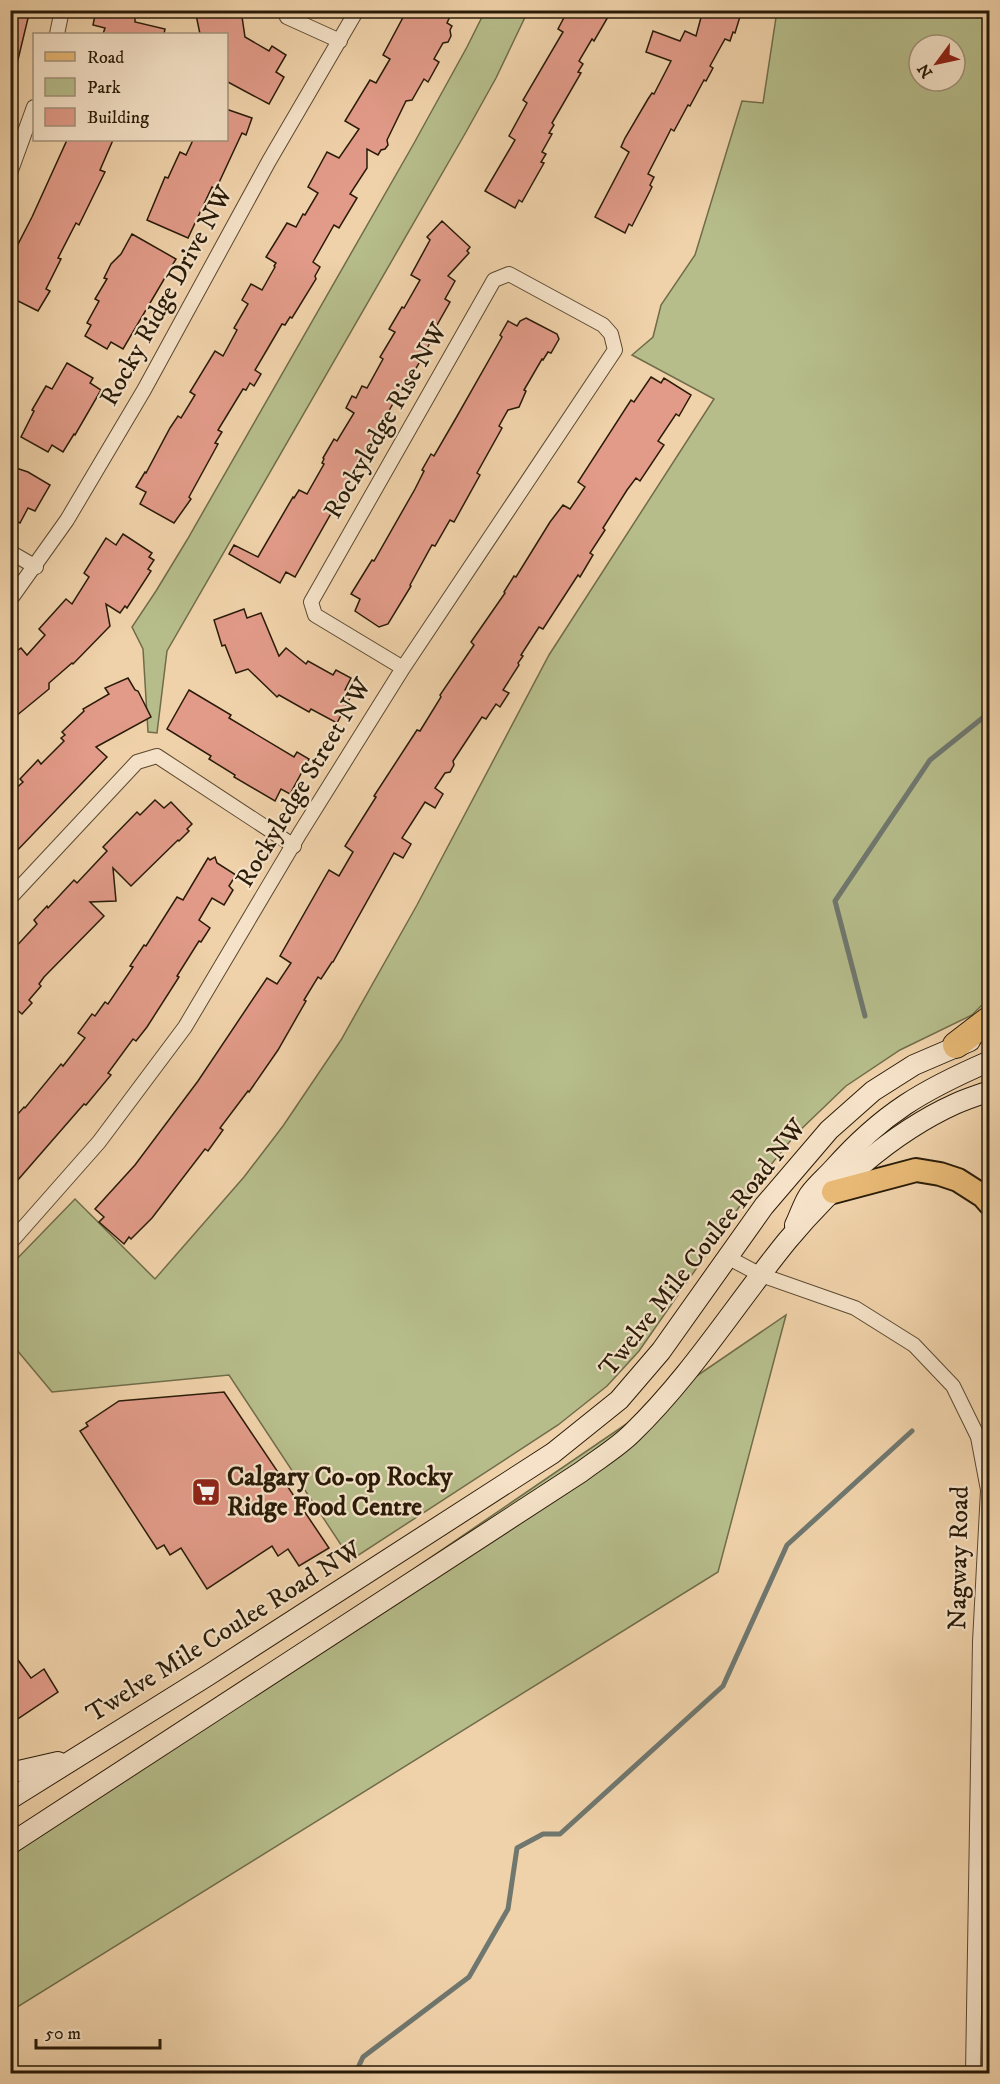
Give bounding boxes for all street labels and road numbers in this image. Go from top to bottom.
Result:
street label: Rocky Ridge Drive NW [93,179,242,412]
street label: Rockyledge Rise NW [317,316,456,525]
street label: Rockyledge Street NW [228,671,380,894]
street label: Twelve Mile Coulee Road NW [592,1112,815,1384]
street label: Nagway Road [941,1486,977,1630]
street label: Twelve Mile Coulee Road NW [80,1533,369,1730]

